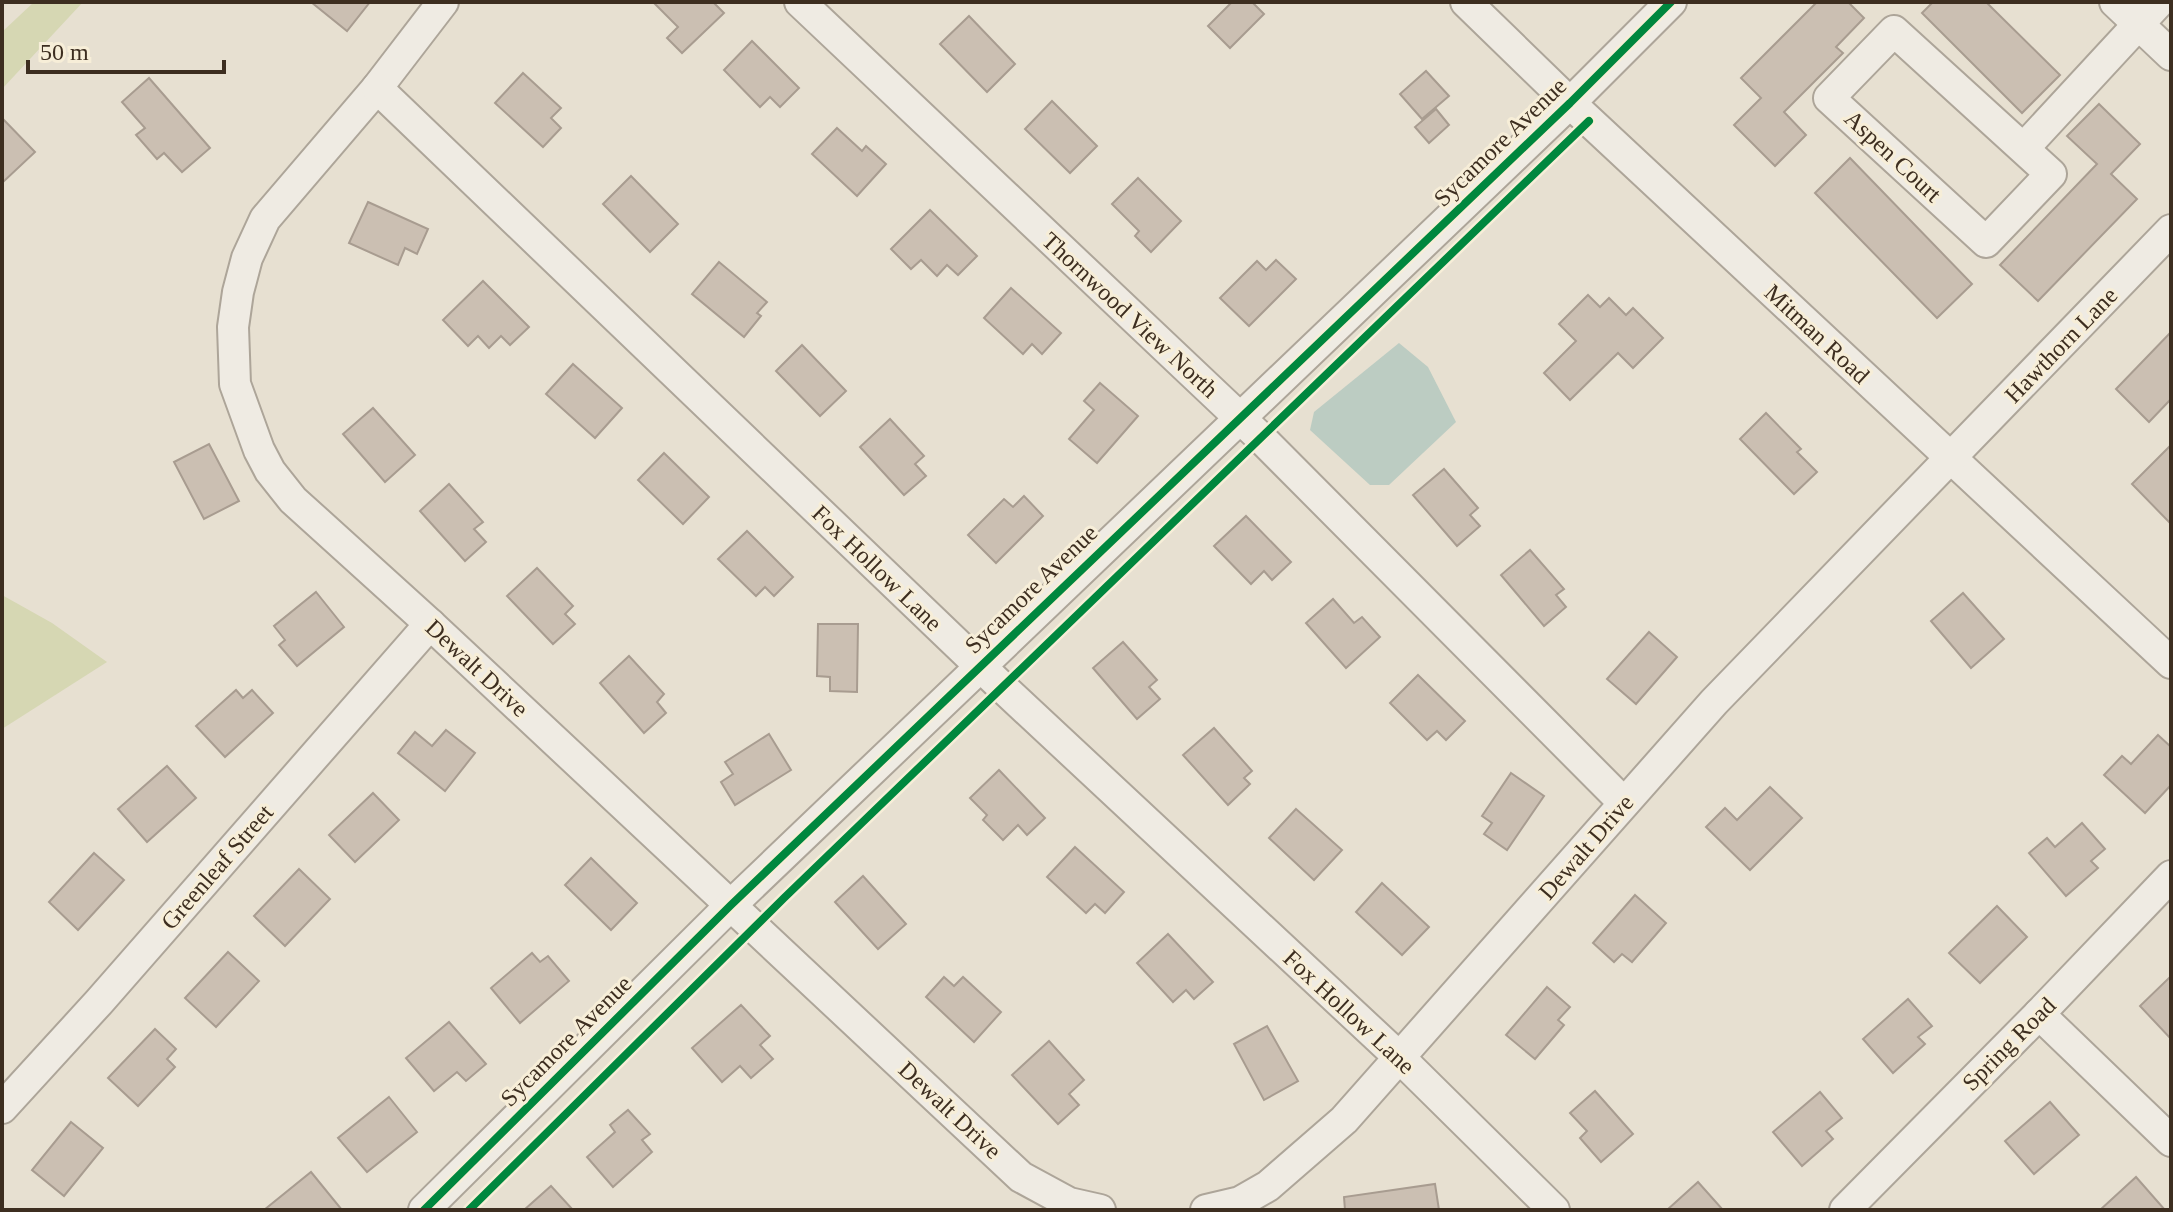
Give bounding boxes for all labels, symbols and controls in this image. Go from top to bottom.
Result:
scale bar [28,24,224,74]
text: 50 m [40,39,89,65]
street label: Sycamore Avenue [1429,72,1571,212]
street label: Aspen Court [1840,105,1947,207]
street label: Thornwood View North [1037,227,1223,403]
street label: Mitman Road [1760,279,1874,389]
street label: Hawthorn Lane [2000,282,2122,408]
street label: Fox Hollow Lane [807,500,947,636]
street label: Sycamore Avenue [960,519,1102,659]
street label: Dewalt Drive [421,614,533,722]
street label: Dewalt Drive [1534,789,1638,905]
street label: Greenleaf Street [156,799,278,935]
street label: Fox Hollow Lane [1278,945,1420,1079]
street label: Sycamore Avenue [495,970,637,1112]
street label: Spring Road [1957,992,2061,1096]
street label: Dewalt Drive [894,1056,1006,1164]

